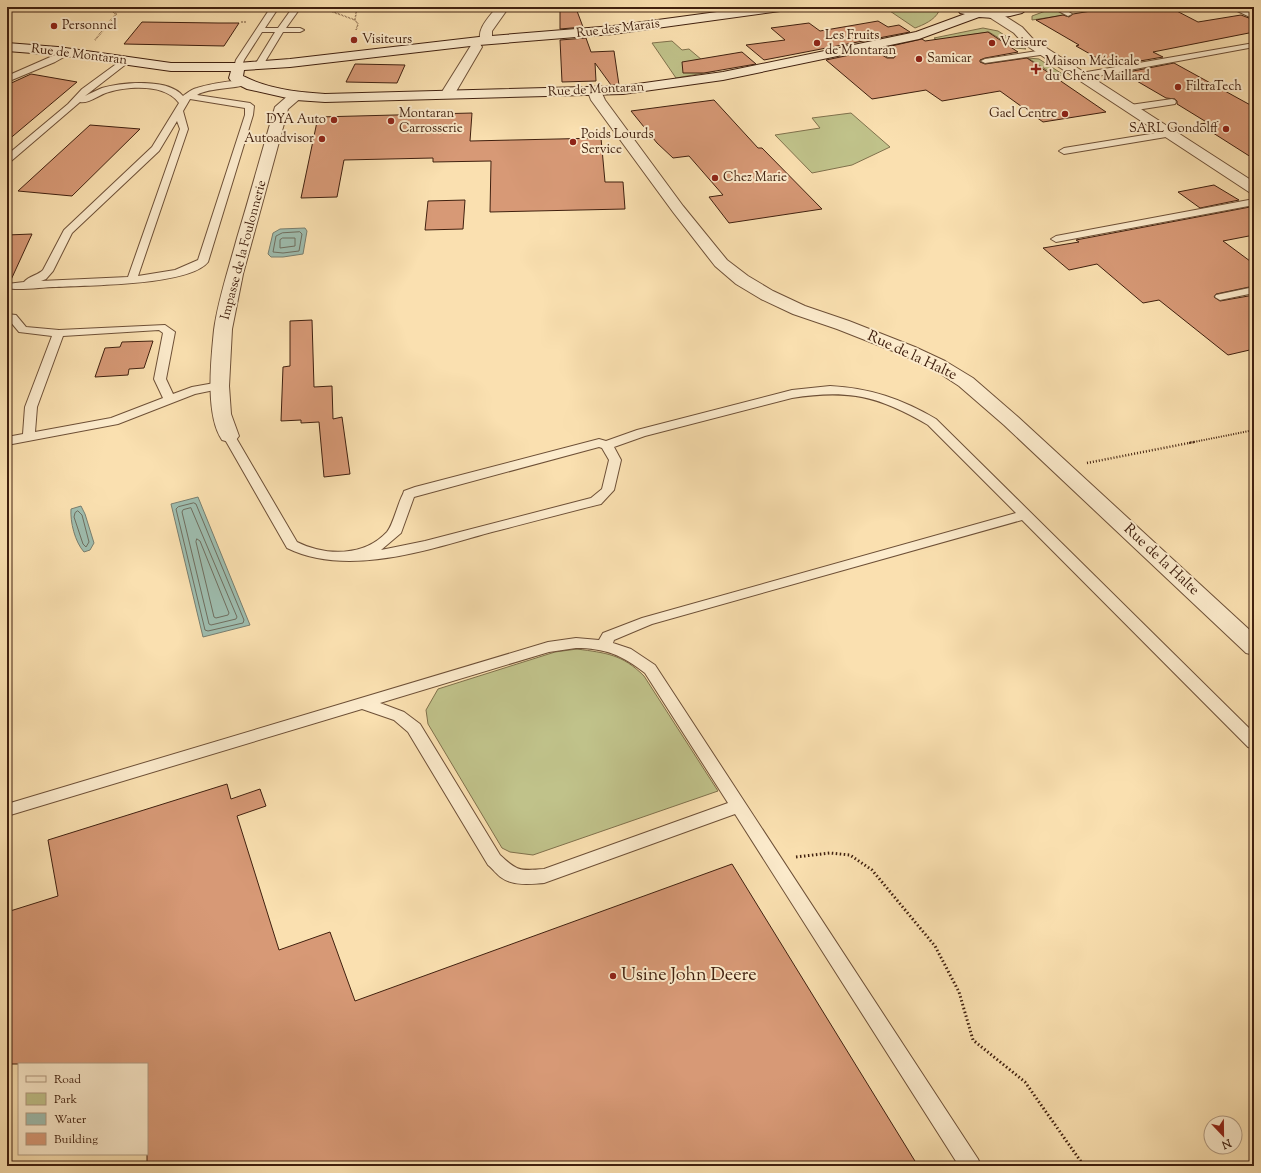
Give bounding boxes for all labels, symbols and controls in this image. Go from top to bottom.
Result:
street label: Rue des Marais [575,15,661,43]
place label: Personnel [62,17,117,35]
marker: Personnel [49,21,59,31]
place label: Les Fruits de Montaran [825,27,897,60]
place label: Visiteurs [362,31,412,49]
place label: Verisure [1000,34,1047,52]
marker: Visiteurs [349,35,359,45]
marker: Les Fruits de Montaran [812,38,822,48]
marker: Verisure [987,38,997,48]
street label: Rue de Montaran [30,40,128,70]
place label: Samicar [927,50,972,68]
place label: Maison Médicale du Chêne Maillard [1045,53,1150,86]
marker: Samicar [914,54,924,64]
marker: Maison Médicale du Chêne Maillard [1030,63,1042,75]
street label: Rue de Montaran [547,78,645,102]
place label: FiltraTech [1186,78,1242,96]
marker: FiltraTech [1173,82,1183,92]
place label: Montaran Carrosserie [399,105,463,138]
place label: Gael Centre [989,105,1057,123]
marker: Gael Centre [1060,109,1070,119]
place label: DYA Auto [266,111,326,129]
marker: DYA Auto [329,115,339,125]
marker: Montaran Carrosserie [386,116,396,126]
place label: SARL Gondolff [1129,120,1219,138]
marker: SARL Gondolff [1221,124,1231,134]
place label: Poids Lourds Service [581,126,654,159]
place label: Autoadvisor [244,130,314,148]
marker: Autoadvisor [317,134,327,144]
marker: Poids Lourds Service [568,137,578,147]
place label: Chez Marie [723,169,787,187]
marker: Chez Marie [710,173,720,183]
street label: Impasse de la Foulonnerie [217,178,271,322]
street label: Rue de la Halte [864,326,960,386]
street label: Rue de la Halte [1118,519,1204,601]
place label: Usine John Deere [621,963,757,989]
marker: Usine John Deere [608,971,618,981]
legend [18,1063,148,1155]
text: Road [54,1071,81,1089]
text: Park [54,1091,77,1109]
text: Water [54,1111,87,1129]
north arrow [1203,1115,1243,1155]
text: Building [54,1131,98,1149]
text: N [1219,1134,1234,1152]

